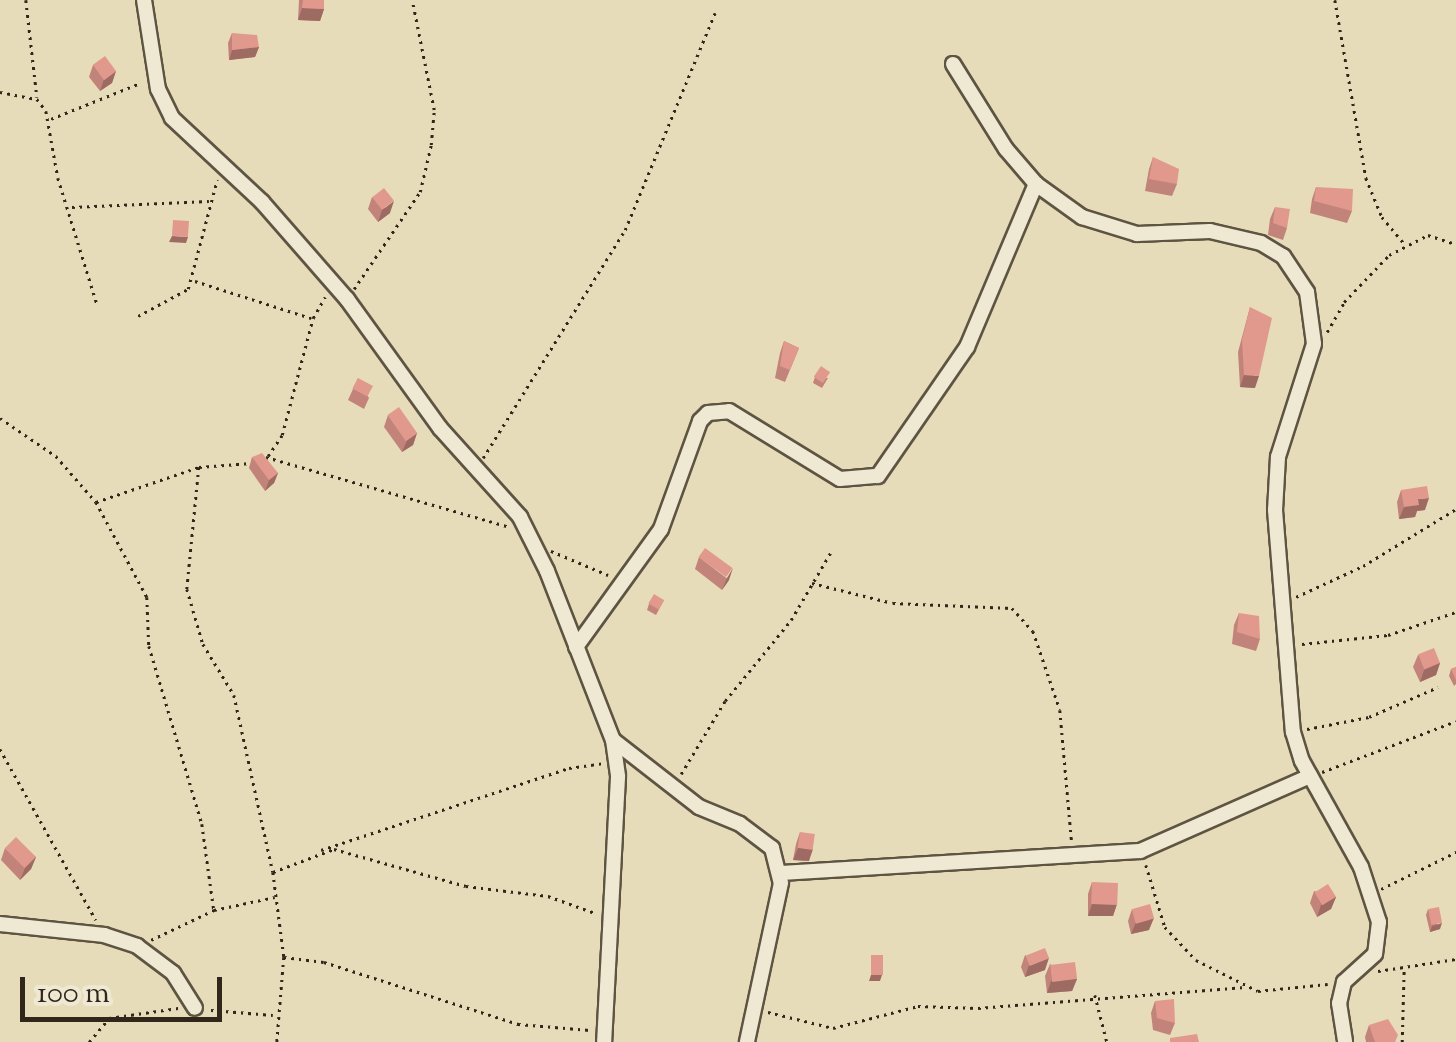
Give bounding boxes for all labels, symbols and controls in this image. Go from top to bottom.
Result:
scale bar [25,957,228,1019]
text: 100 m [37,973,110,1016]

